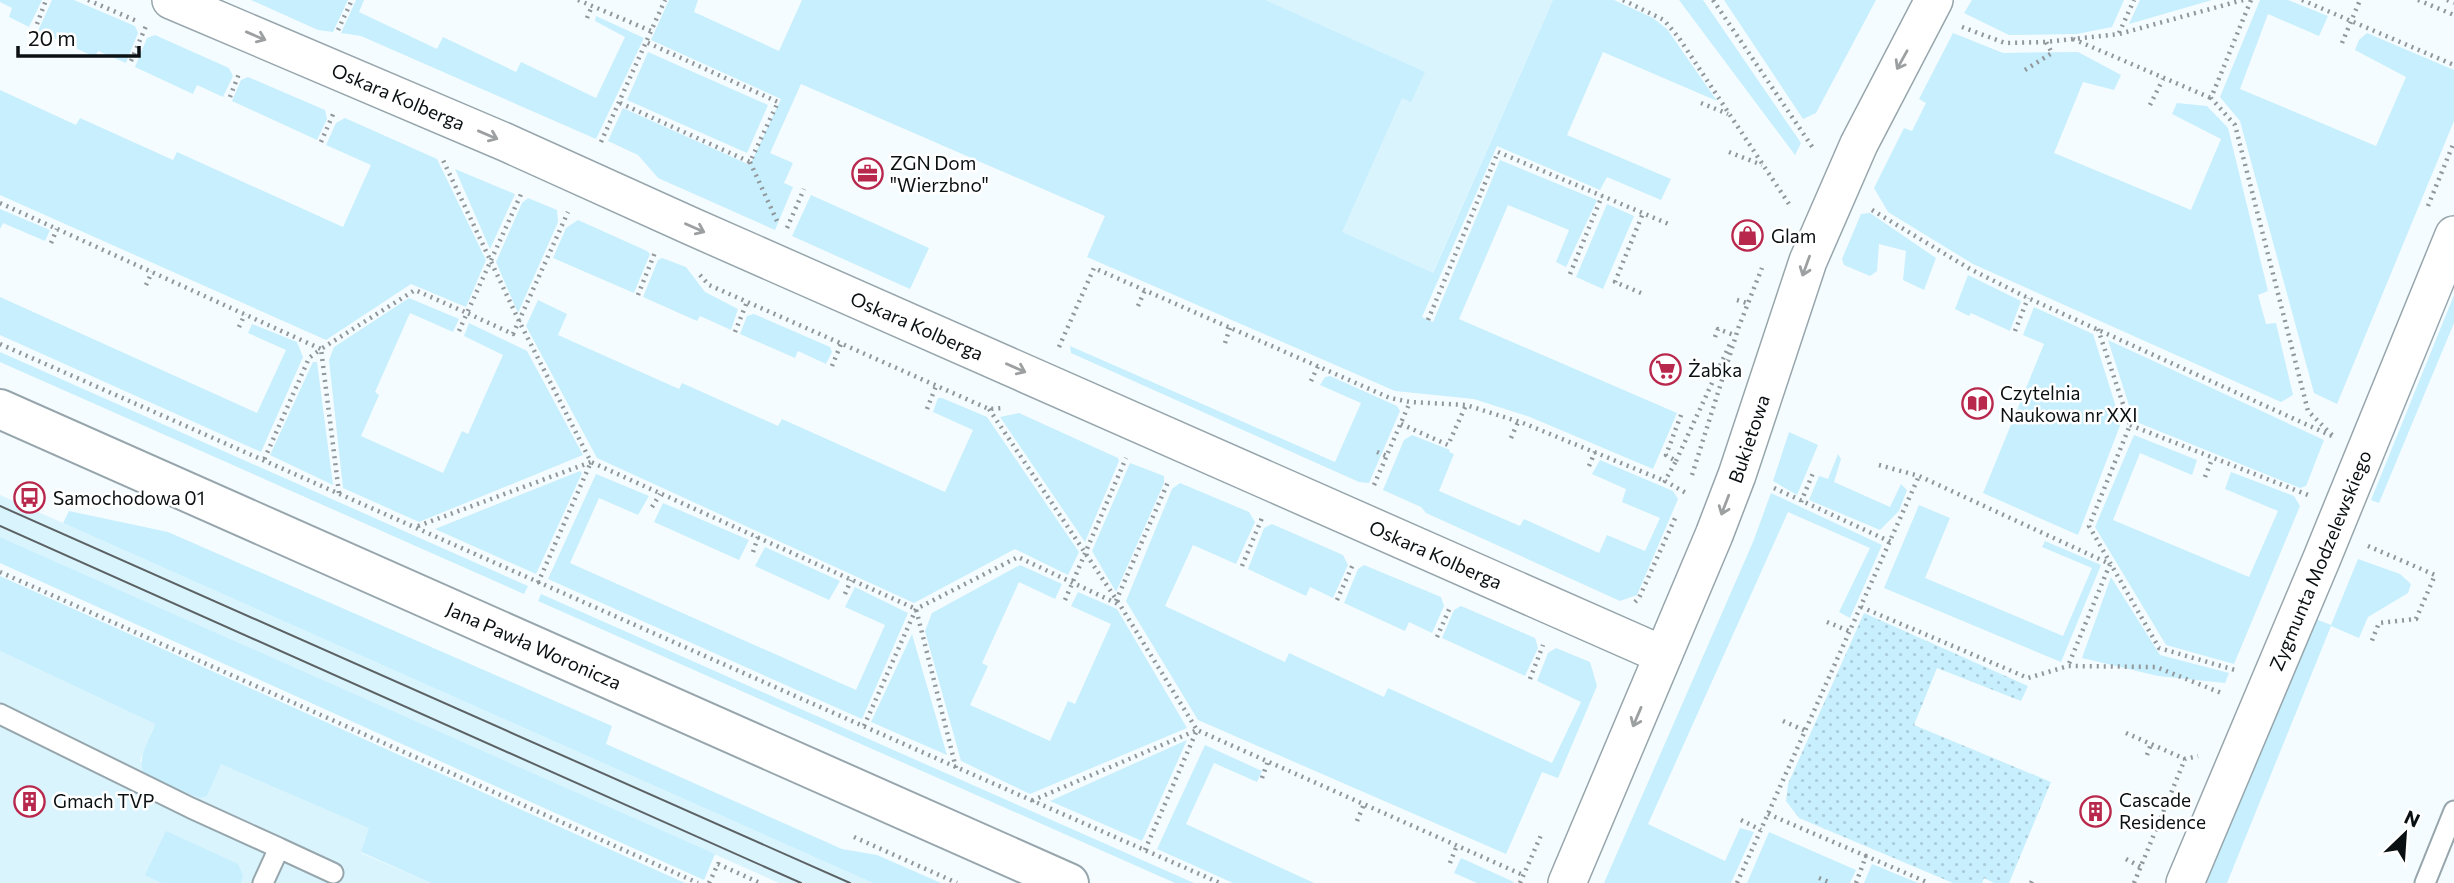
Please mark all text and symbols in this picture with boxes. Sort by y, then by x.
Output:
scale bar [18,14,138,58]
text: 20 m [28,25,76,50]
one-way arrow [245,30,266,43]
one-way arrow [1894,49,1908,70]
street label: Oskara Kolberga [328,58,469,135]
one-way arrow [477,129,498,142]
place label: ZGN Dom "Wierzbno" [890,151,989,196]
office icon: ZGN Dom "Wierzbno" [850,157,884,191]
shop icon: Glam [1731,219,1765,253]
one-way arrow [684,222,706,235]
place label: Glam [1771,224,1816,247]
one-way arrow [1799,255,1812,277]
street label: Oskara Kolberga [847,286,987,365]
supermarket icon: Żabka [1648,353,1682,387]
place label: Żabka [1688,358,1742,381]
one-way arrow [1005,362,1026,375]
place label: Czytelnia Naukowa nr XXI [2000,381,2138,426]
library icon: Czytelnia Naukowa nr XXI [1960,387,1994,421]
street label: Bukietowa [1723,392,1774,486]
street label: Zygmunta Modzelewskiego [2264,447,2376,674]
bus stop icon: Samochodowa 01 [13,481,47,515]
place label: Samochodowa 01 [53,486,205,509]
one-way arrow [1718,494,1731,515]
street label: Oskara Kolberga [1366,515,1506,594]
street label: Jana Pawła Woronicza [443,596,625,694]
one-way arrow [1629,706,1642,728]
building icon: Gmach TVP [13,784,47,818]
place label: Cascade Residence [2119,788,2206,833]
place label: Gmach TVP [53,789,155,812]
building icon: Cascade Residence [2079,794,2113,828]
north arrow [2370,799,2440,869]
text: N [2401,805,2424,832]

